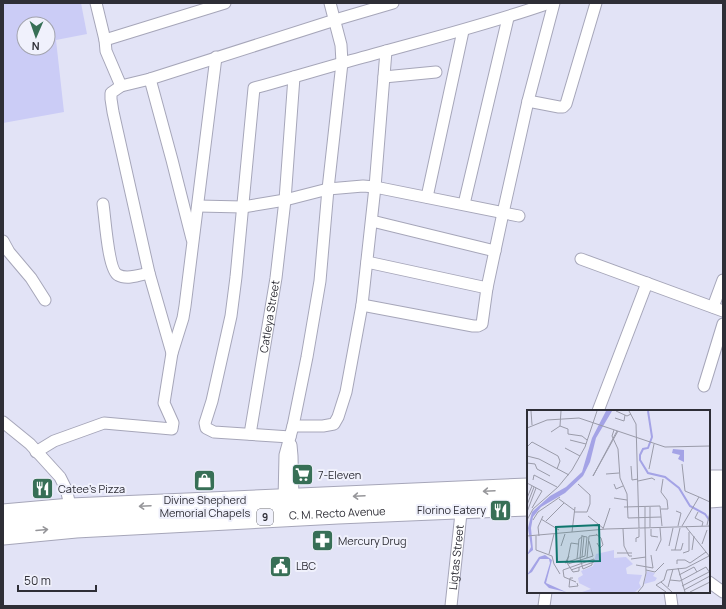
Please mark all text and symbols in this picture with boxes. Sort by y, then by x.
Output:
north arrow [16,16,56,56]
text: N [31,39,40,54]
street label: Catleya Street [256,279,283,354]
inset map [527,410,710,593]
supermarket icon: 7-Eleven [289,462,315,488]
shop icon: Divine Shepherd Memorial Chapels [192,467,218,493]
place label: 7-Eleven [318,467,361,482]
restaurant icon: Catee's Pizza [30,476,56,502]
place label: Catee's Pizza [58,481,125,496]
one-way arrow [483,487,496,494]
place label: Divine Shepherd Memorial Chapels [160,492,250,520]
one-way arrow [353,493,366,500]
restaurant icon: Florino Eatery [488,497,514,523]
one-way arrow [139,502,152,509]
place label: Florino Eatery [417,502,486,517]
street label: C. M. Recto Avenue [289,503,386,523]
road number: 9 [257,509,273,525]
street label: Ligtas Street [445,524,467,591]
one-way arrow [35,527,48,534]
pharmacy icon: Mercury Drug [309,528,335,554]
place label: Mercury Drug [338,533,406,548]
public building icon: LBC [268,553,294,579]
place label: LBC [296,558,316,573]
scale bar [18,567,96,593]
text: 50 m [24,572,51,589]

